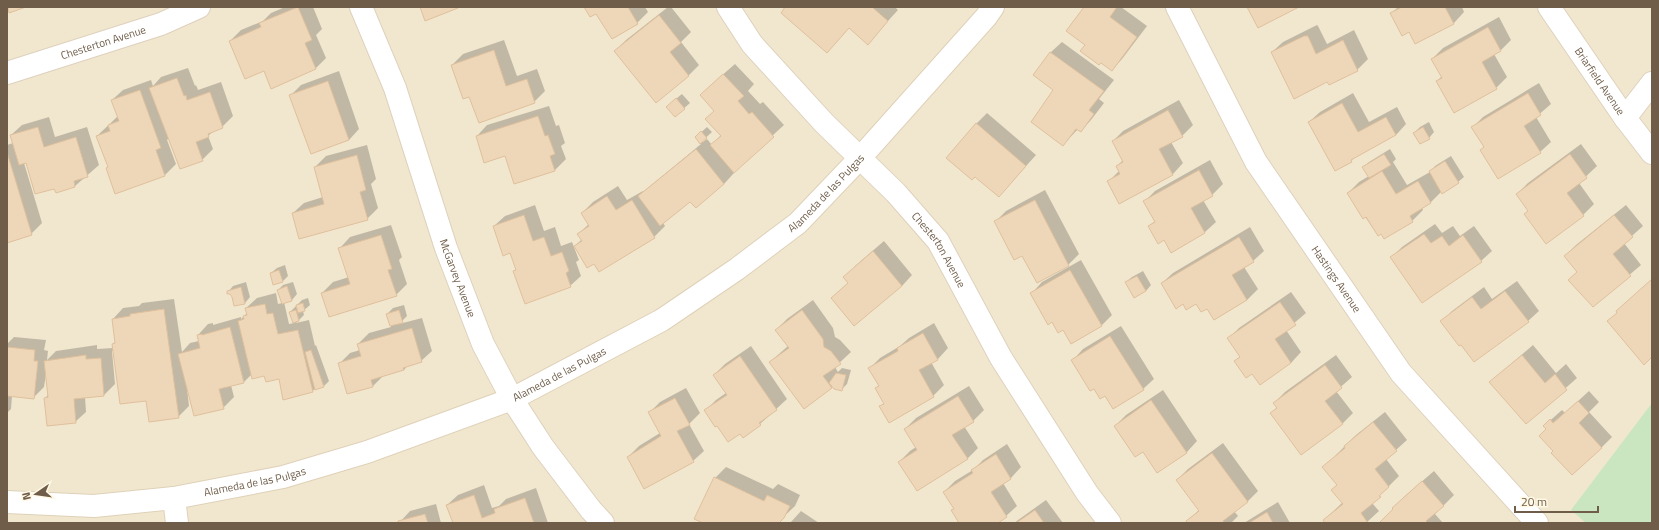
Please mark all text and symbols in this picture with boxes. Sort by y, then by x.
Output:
street label: Chesterton Avenue [59,21,148,63]
street label: Briarfield Avenue [1571,44,1629,119]
street label: Alameda de las Pulgas [784,150,868,236]
street label: Chesterton Avenue [908,208,970,291]
street label: McGarvey Avenue [436,237,480,320]
street label: Hastings Avenue [1308,242,1365,316]
street label: Alameda de las Pulgas [510,343,609,405]
street label: Alameda de las Pulgas [203,463,308,500]
north arrow [16,474,56,514]
scale bar [1515,488,1598,514]
text: N [18,491,35,502]
text: 20 m [1521,492,1547,511]

